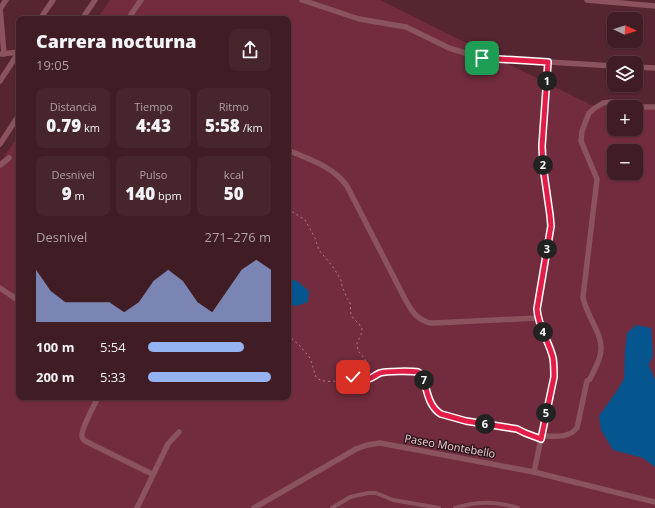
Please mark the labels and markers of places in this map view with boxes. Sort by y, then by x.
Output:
pin [465,41,499,75]
pin: 1 [537,71,557,91]
pin: 2 [533,155,553,175]
pin: 3 [537,239,557,259]
pin: 4 [533,322,553,342]
pin [336,360,370,394]
pin: 7 [414,370,434,390]
pin: 5 [536,403,556,423]
pin: 6 [475,414,495,434]

